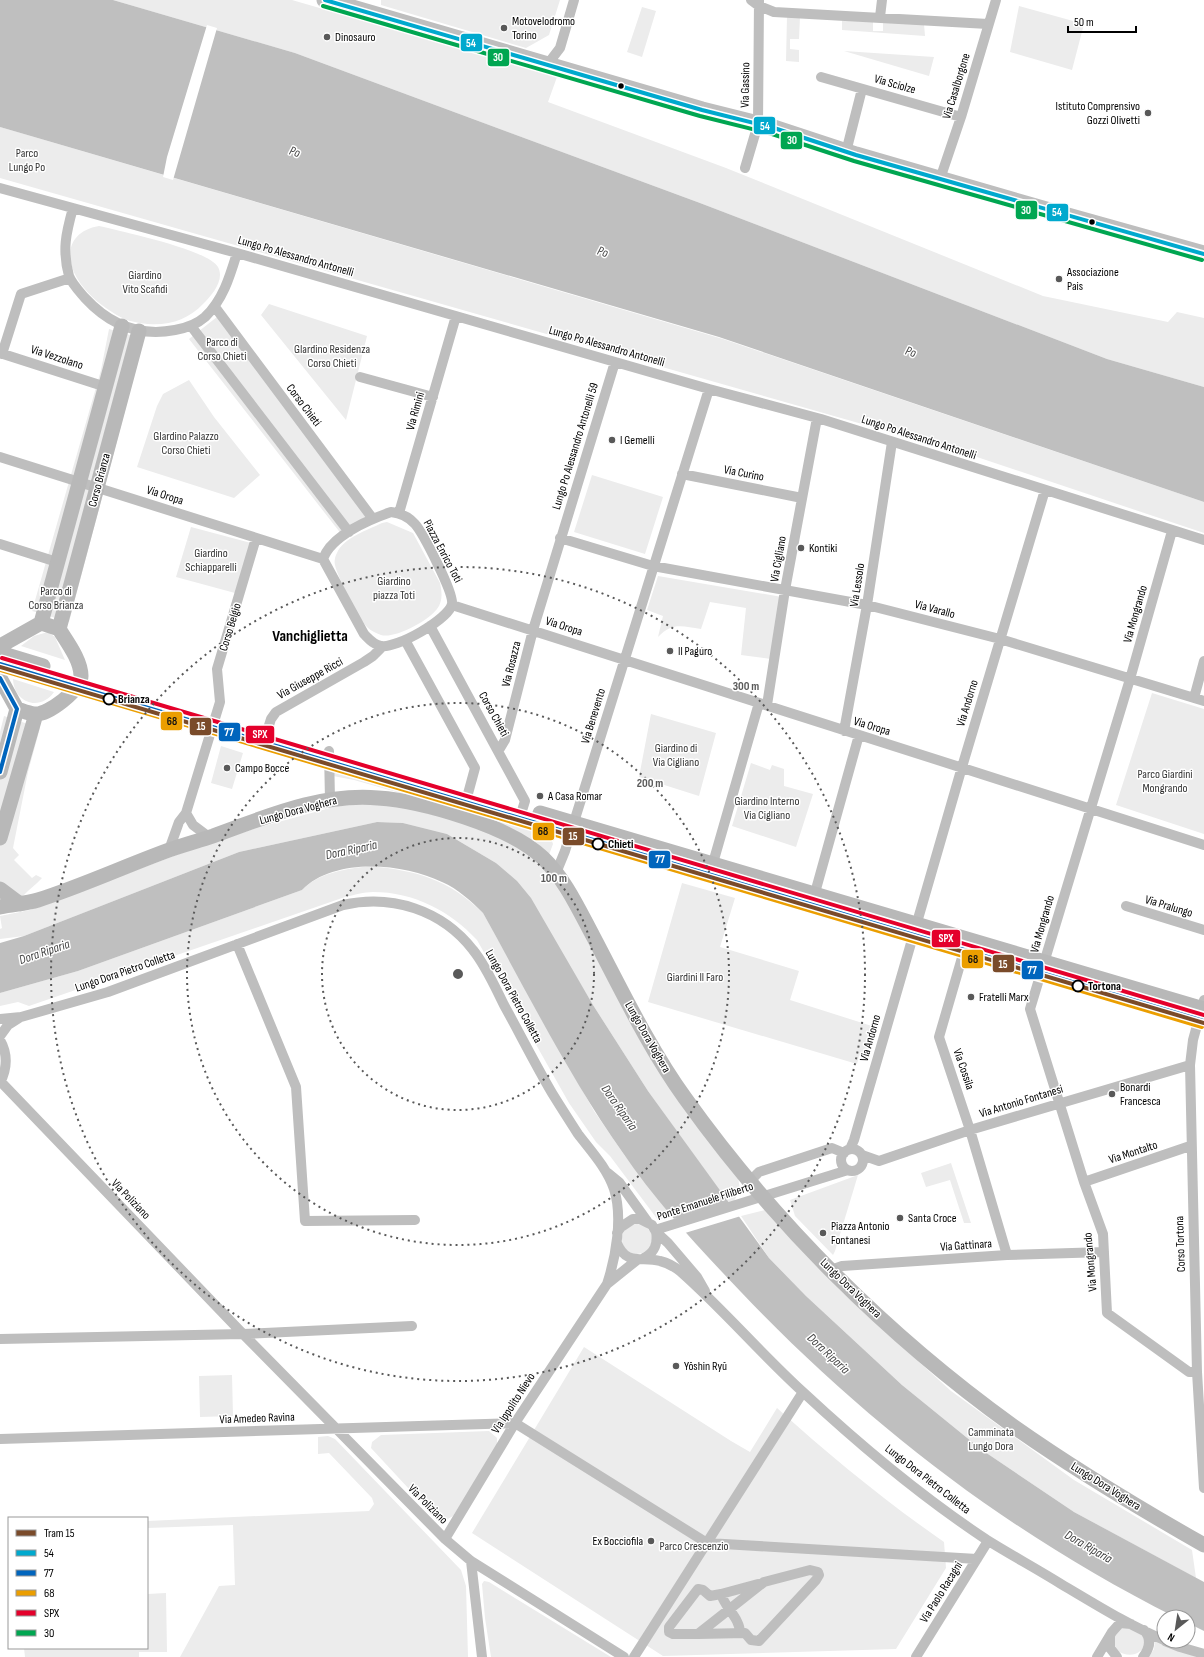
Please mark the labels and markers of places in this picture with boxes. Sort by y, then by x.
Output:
place label: Motovelodromo Torino [512,14,575,43]
marker: Motovelodromo Torino [499,23,509,33]
place label: Dinosauro [335,30,375,45]
marker: Dinosauro [322,32,332,42]
unlabelled marker [616,81,626,91]
place label: Istituto Comprensivo Gozzi Olivetti [1056,99,1140,128]
marker: Istituto Comprensivo Gozzi Olivetti [1143,108,1153,118]
unlabelled marker [1087,217,1097,227]
place label: Associazione Pais [1066,265,1119,294]
marker: Associazione Pais [1054,274,1064,284]
place label: I Gemelli [620,433,655,448]
marker: I Gemelli [607,435,617,445]
place label: Kontiki [809,541,837,556]
marker: Kontiki [796,543,806,553]
place label: Il Paguro [678,644,712,659]
marker: Il Paguro [665,646,675,656]
marker: Brianza [102,692,116,706]
place label: Brianza [118,692,150,707]
place label: Campo Bocce [235,761,290,776]
marker: Campo Bocce [222,763,232,773]
place label: A Casa Romar [547,789,603,804]
marker: A Casa Romar [535,791,545,801]
marker: Chieti [591,837,605,851]
place label: Chieti [608,837,633,852]
centre of rings [451,967,465,981]
marker: Tortona [1071,979,1085,993]
place label: Tortona [1088,979,1121,994]
place label: Fratelli Marx [979,990,1029,1005]
marker: Fratelli Marx [966,992,976,1002]
place label: Bonardi Francesca [1120,1080,1161,1109]
marker: Bonardi Francesca [1107,1089,1117,1099]
place label: Santa Croce [908,1211,957,1226]
marker: Santa Croce [895,1213,905,1223]
place label: Piazza Antonio Fontanesi [831,1219,890,1248]
marker: Piazza Antonio Fontanesi [818,1228,828,1238]
place label: Yōshin Ryū [684,1359,727,1374]
marker: Yōshin Ryū [671,1361,681,1371]
place label: Ex Bocciofila [593,1534,643,1549]
marker: Ex Bocciofila [646,1536,656,1546]

